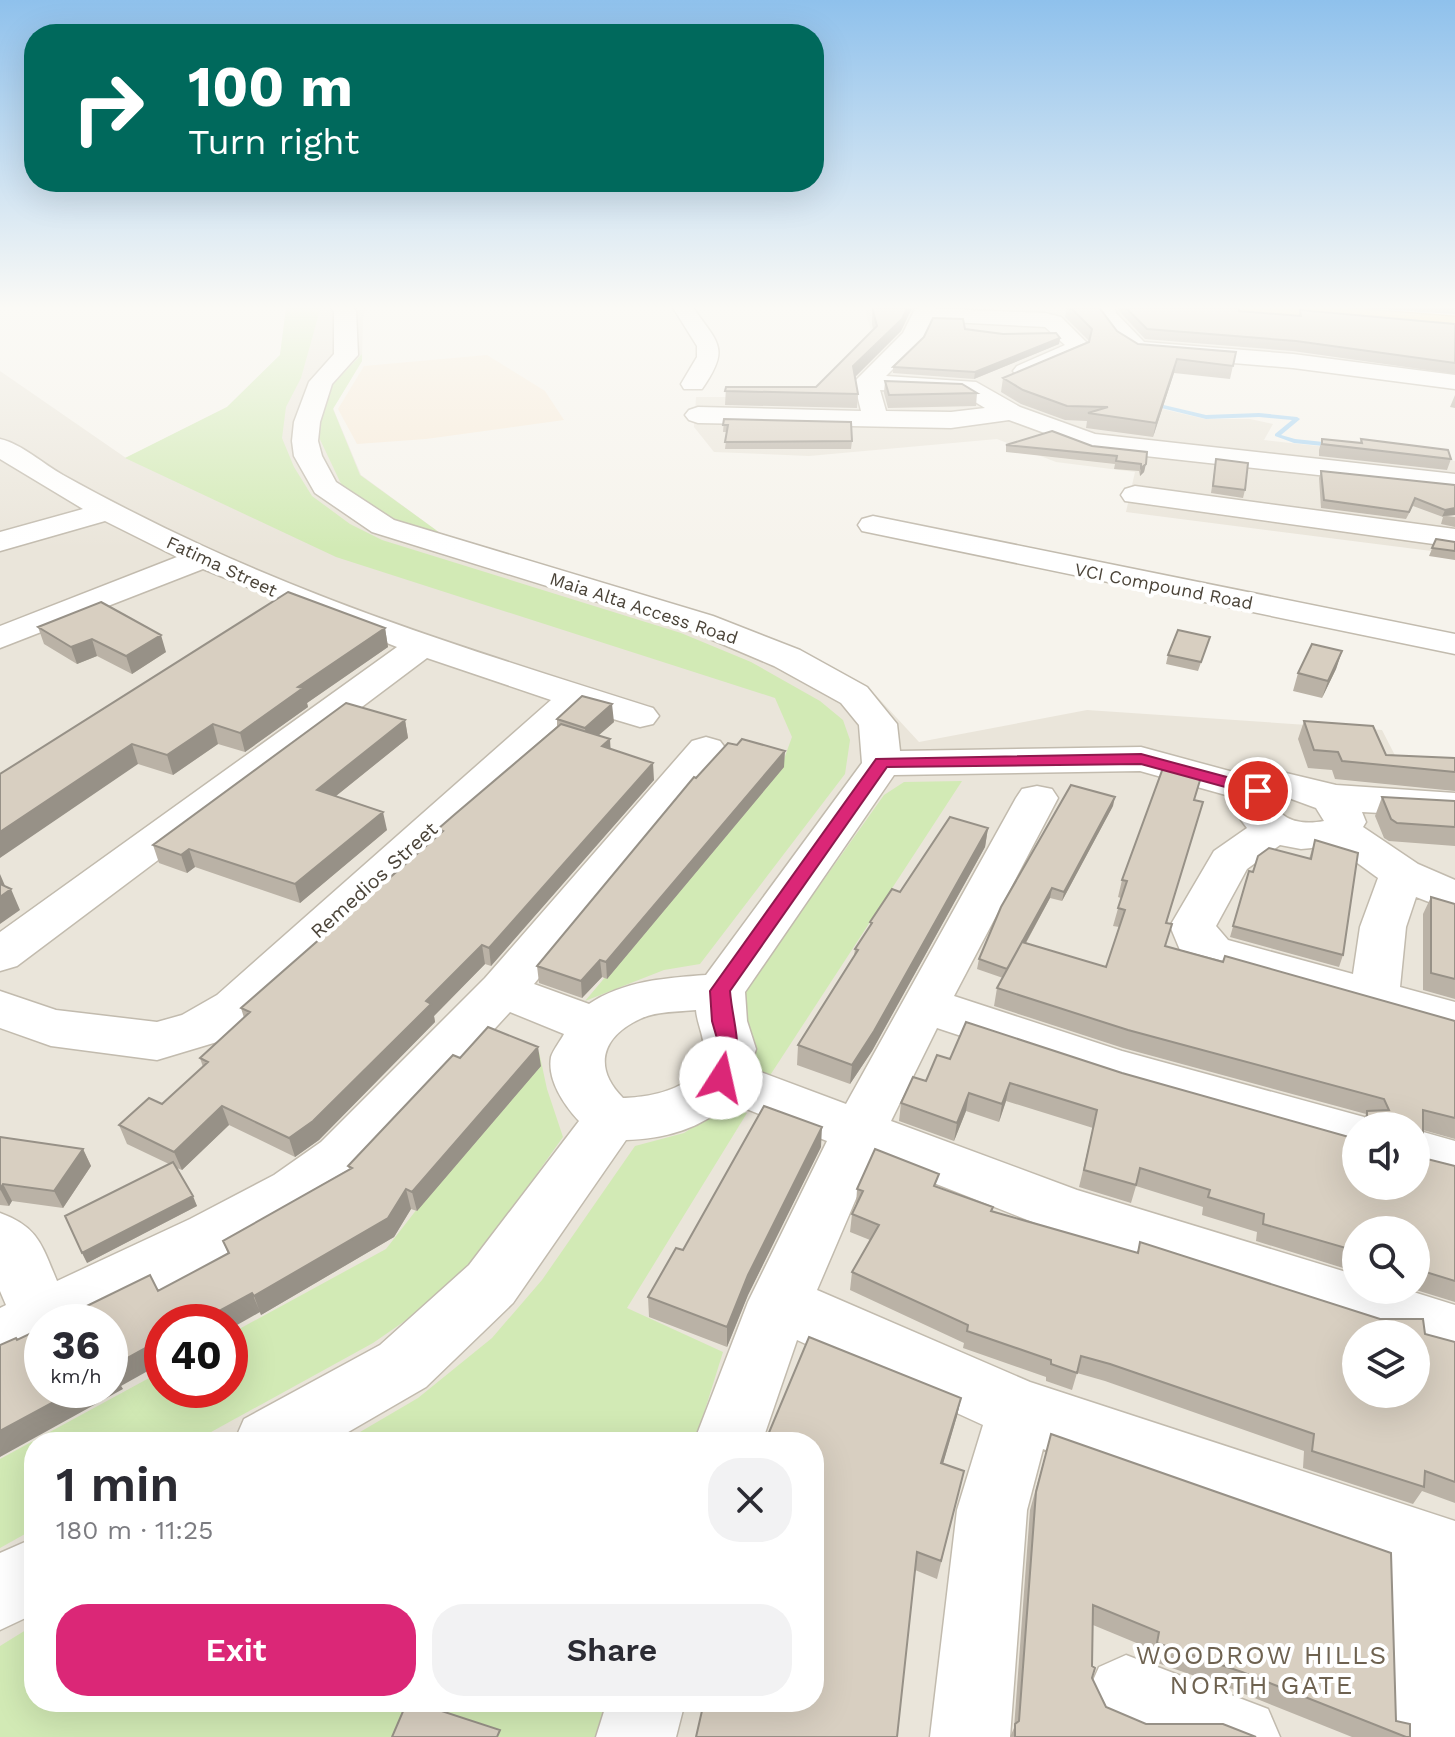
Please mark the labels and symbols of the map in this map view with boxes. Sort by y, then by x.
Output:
street label: Fatima Street [163,531,281,601]
street label: VCI Compound Road [1073,558,1255,614]
street label: Maia Alta Access Road [547,568,741,648]
pin [1224,757,1292,825]
street label: Remedios Street [306,816,443,943]
position arrow [679,1036,763,1120]
speed limit sign: 40 [144,1304,248,1408]
district label: WOODROW HILLS NORTH GATE [1136,1640,1388,1700]

